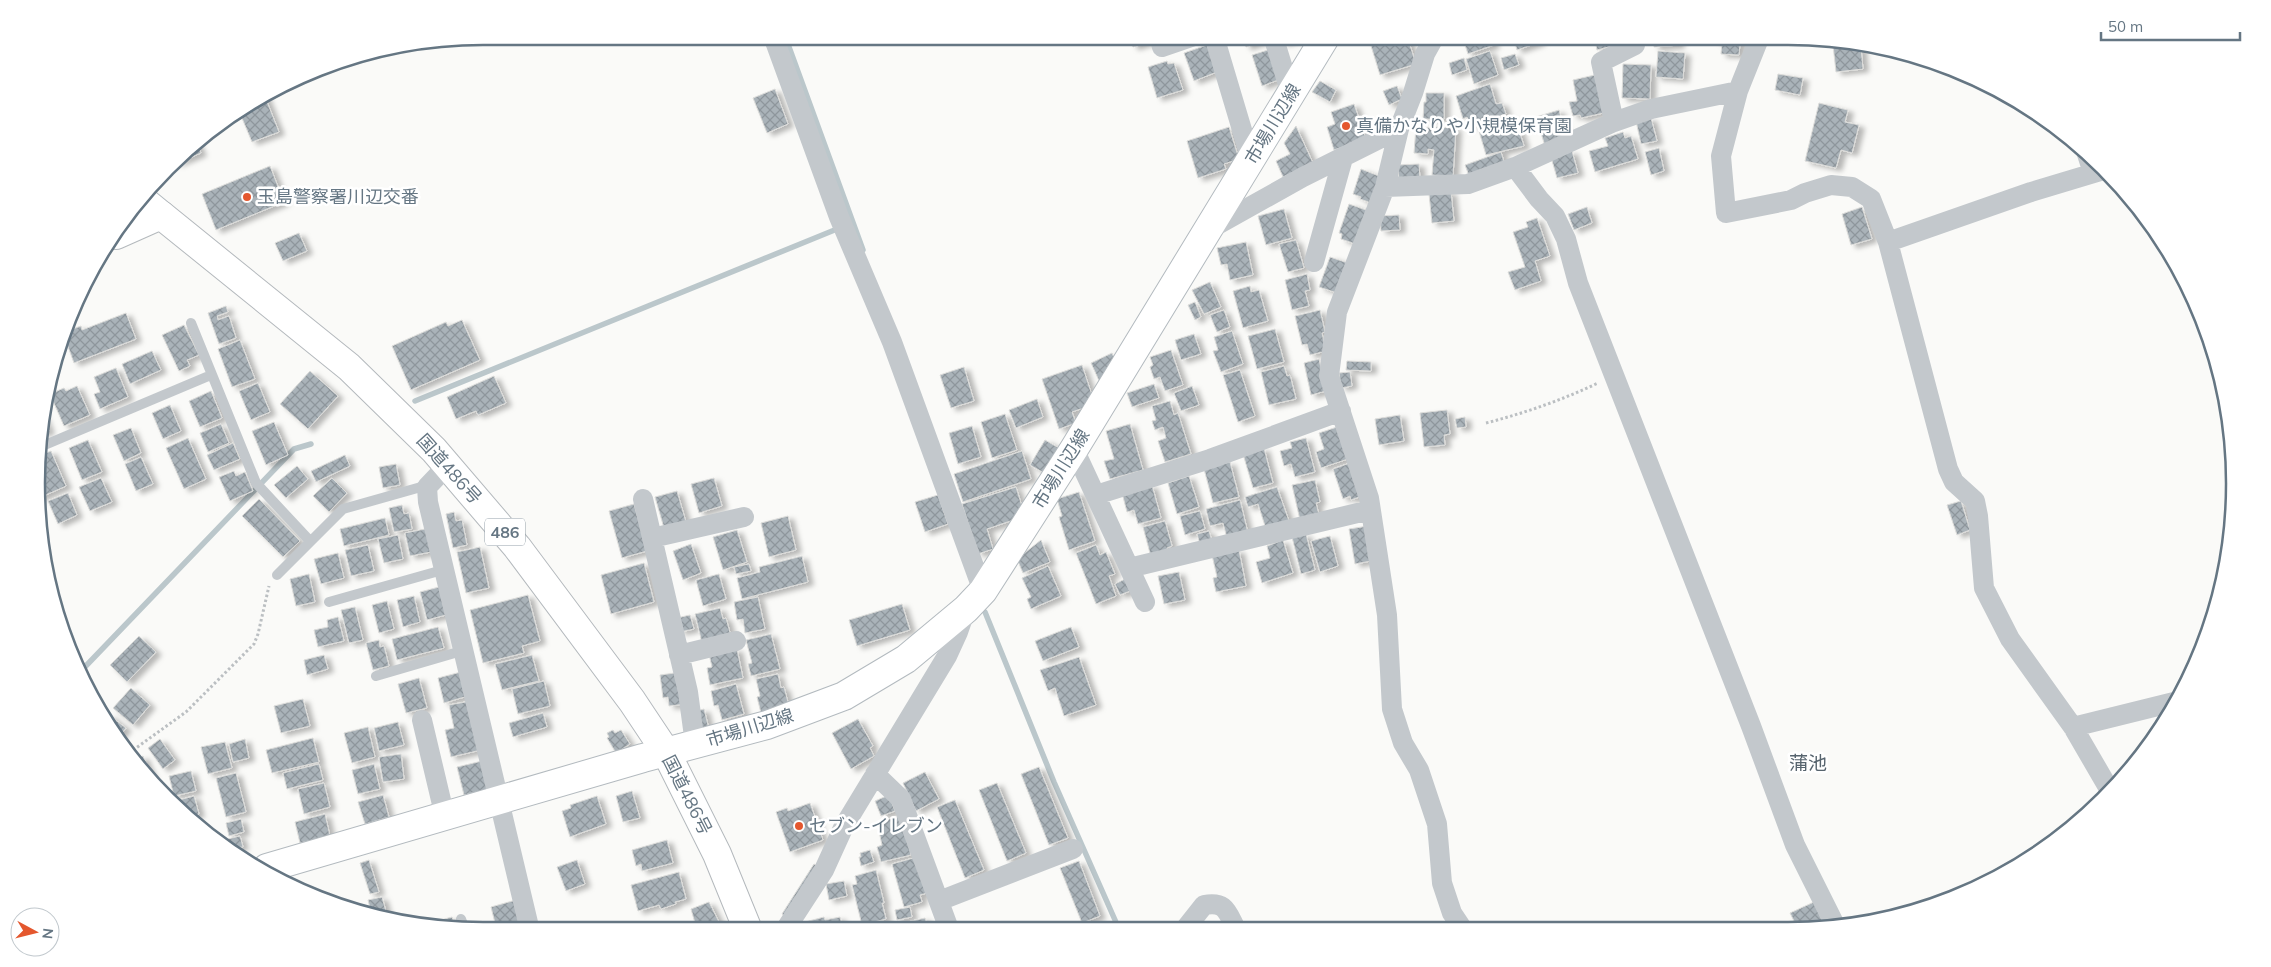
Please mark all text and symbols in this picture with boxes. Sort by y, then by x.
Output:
scale bar [2101,10,2240,42]
text: 50 m [2108,17,2143,36]
street label: 市場川辺線 [1240,79,1306,168]
place label: 真備かなりや小規模保育園 [1356,114,1572,137]
marker: 真備かなりや小規模保育園 [1340,120,1352,132]
place label: 玉島警察署川辺交番 [257,185,419,208]
marker: 玉島警察署川辺交番 [241,191,253,203]
street label: 市場川辺線 [1027,424,1094,513]
street label: 国道486号 [412,429,487,508]
road number: 486 [485,518,525,546]
street label: 市場川辺線 [703,703,796,752]
street label: 国道486号 [658,751,717,838]
district label: 蒲池 [1789,751,1827,775]
place label: セブン-イレブン [809,814,943,837]
marker: セブン-イレブン [793,820,805,832]
north arrow [10,907,60,957]
text: N [38,927,57,940]

